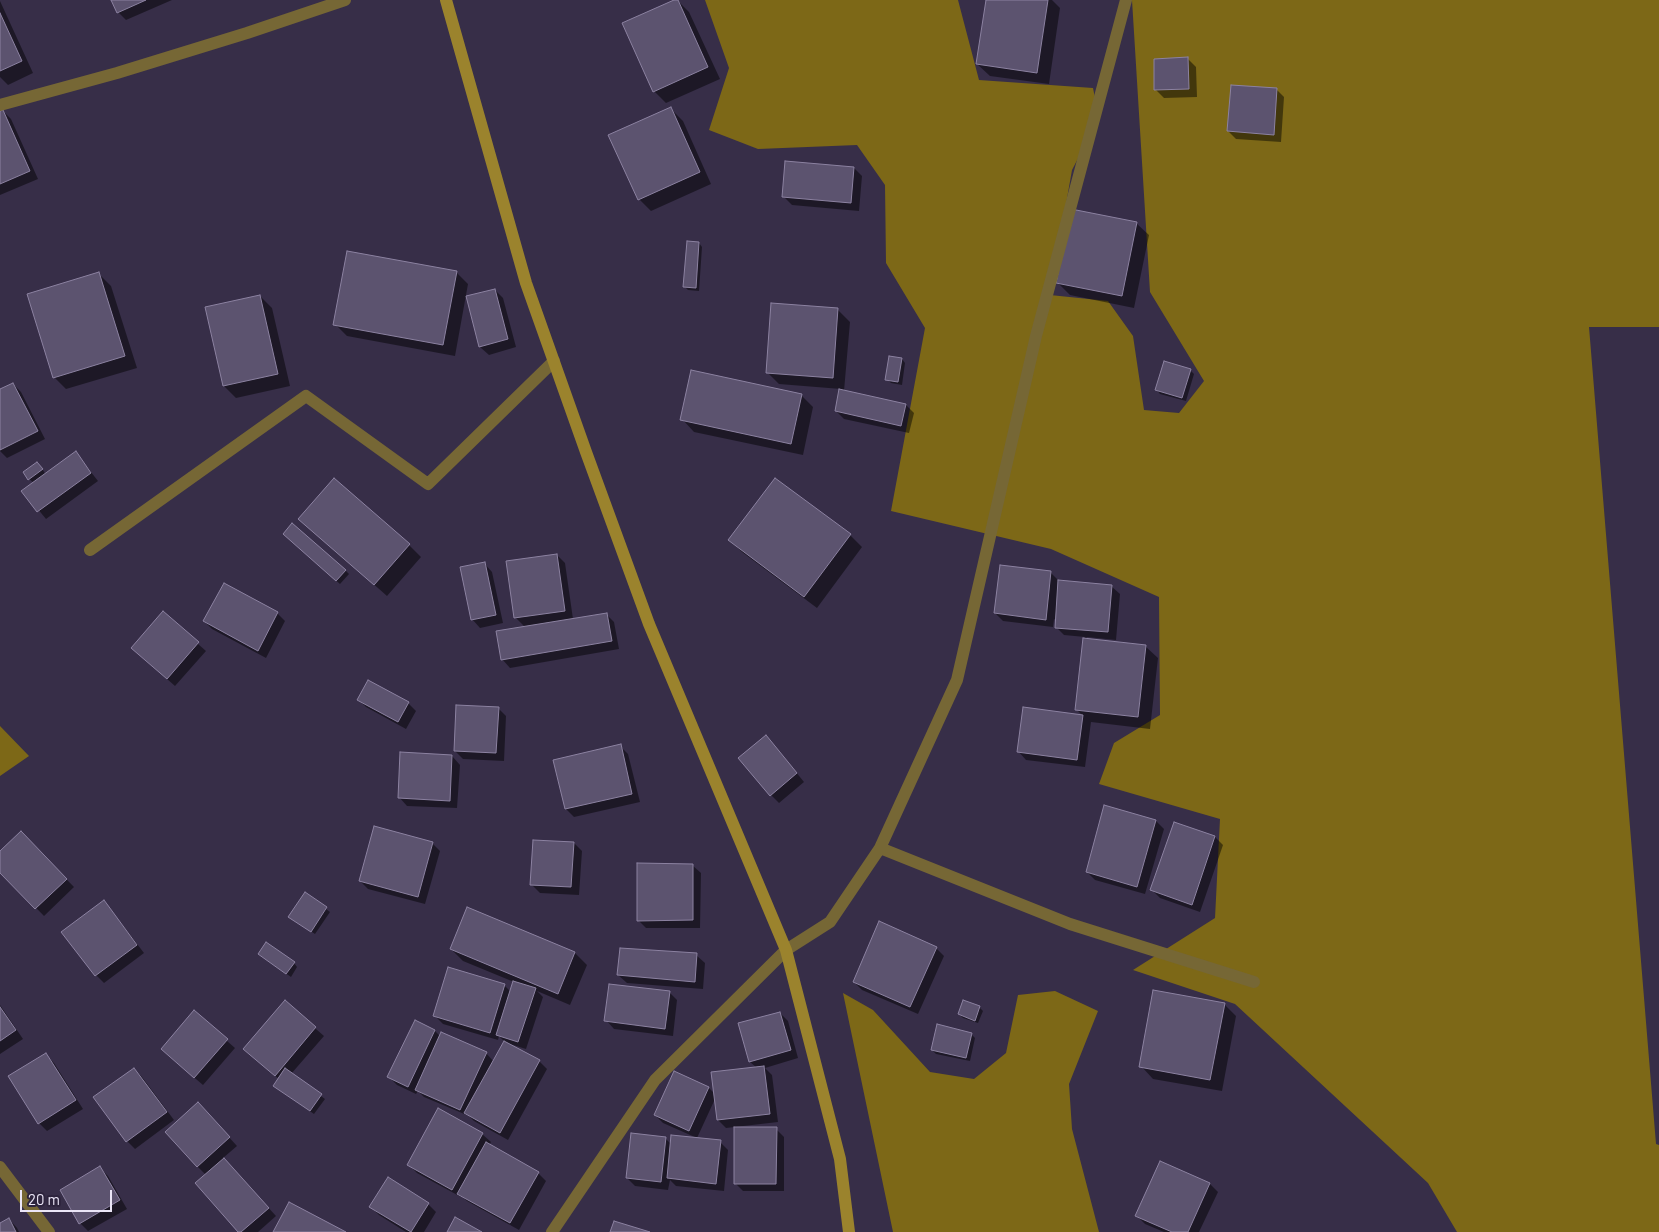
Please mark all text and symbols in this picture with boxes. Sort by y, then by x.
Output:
scale bar [22,1180,115,1212]
text: 20 m [28,1190,60,1208]

